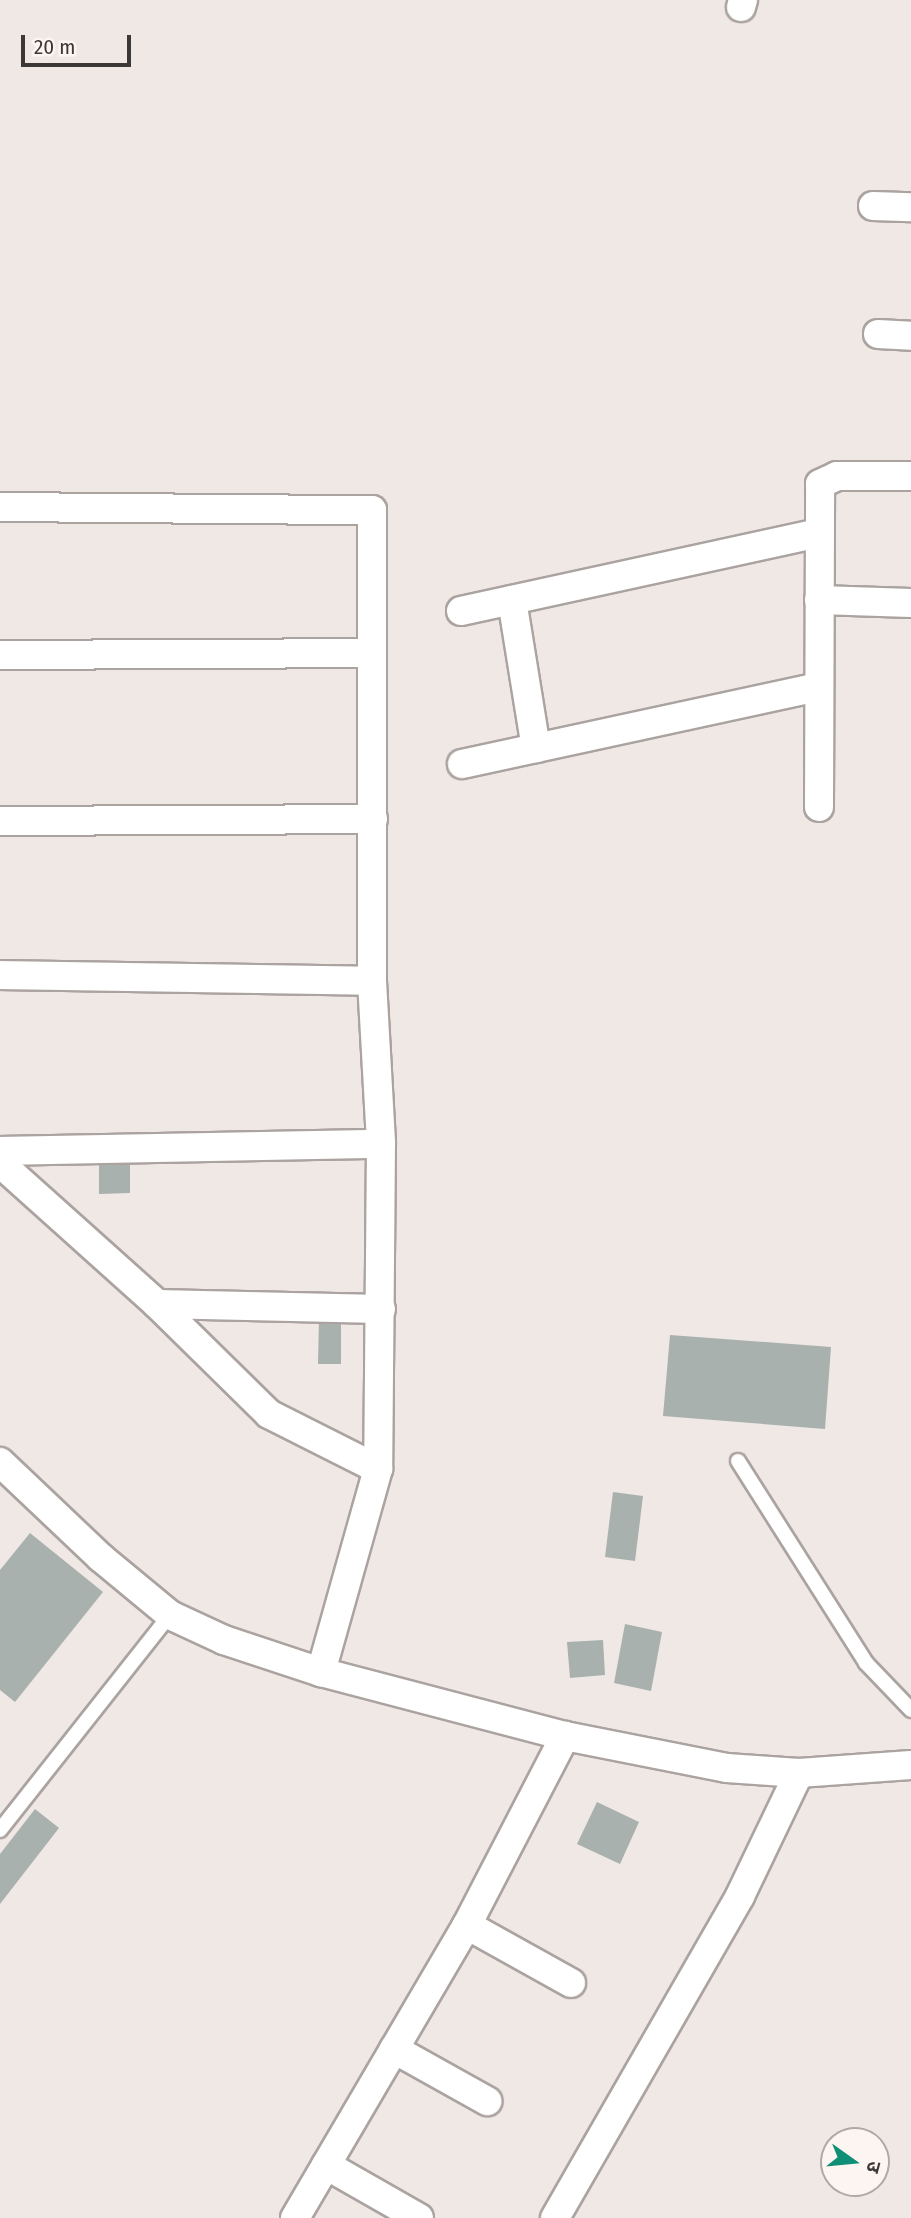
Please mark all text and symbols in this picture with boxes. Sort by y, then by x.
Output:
scale bar [24,21,135,65]
text: 20 m [34,34,75,60]
north arrow [820,2127,890,2197]
text: उ [861,2159,886,2175]

